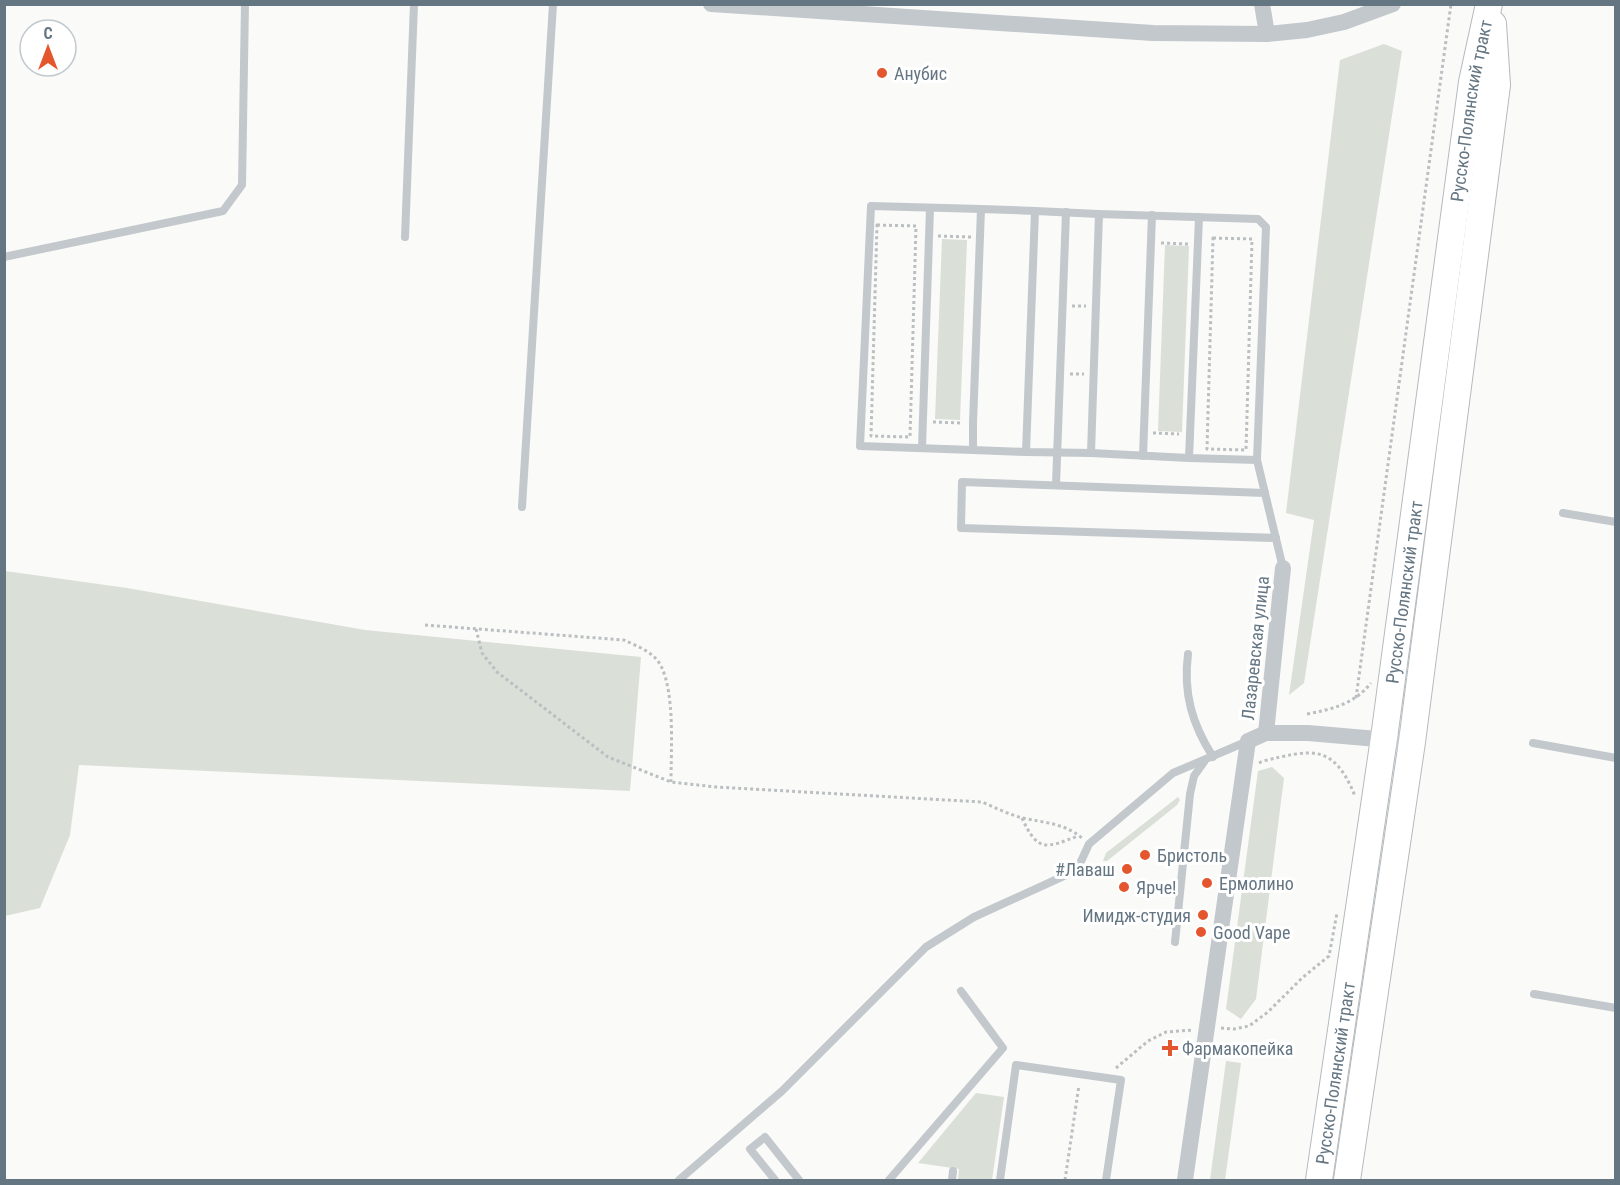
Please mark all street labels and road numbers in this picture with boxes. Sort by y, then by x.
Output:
street label: Русско-Полянский тракт [1446,17,1496,203]
street label: Русско-Полянский тракт [1381,499,1426,685]
street label: Лазаревская улица [1237,575,1273,721]
street label: Русско-Полянский тракт [1311,980,1359,1166]

